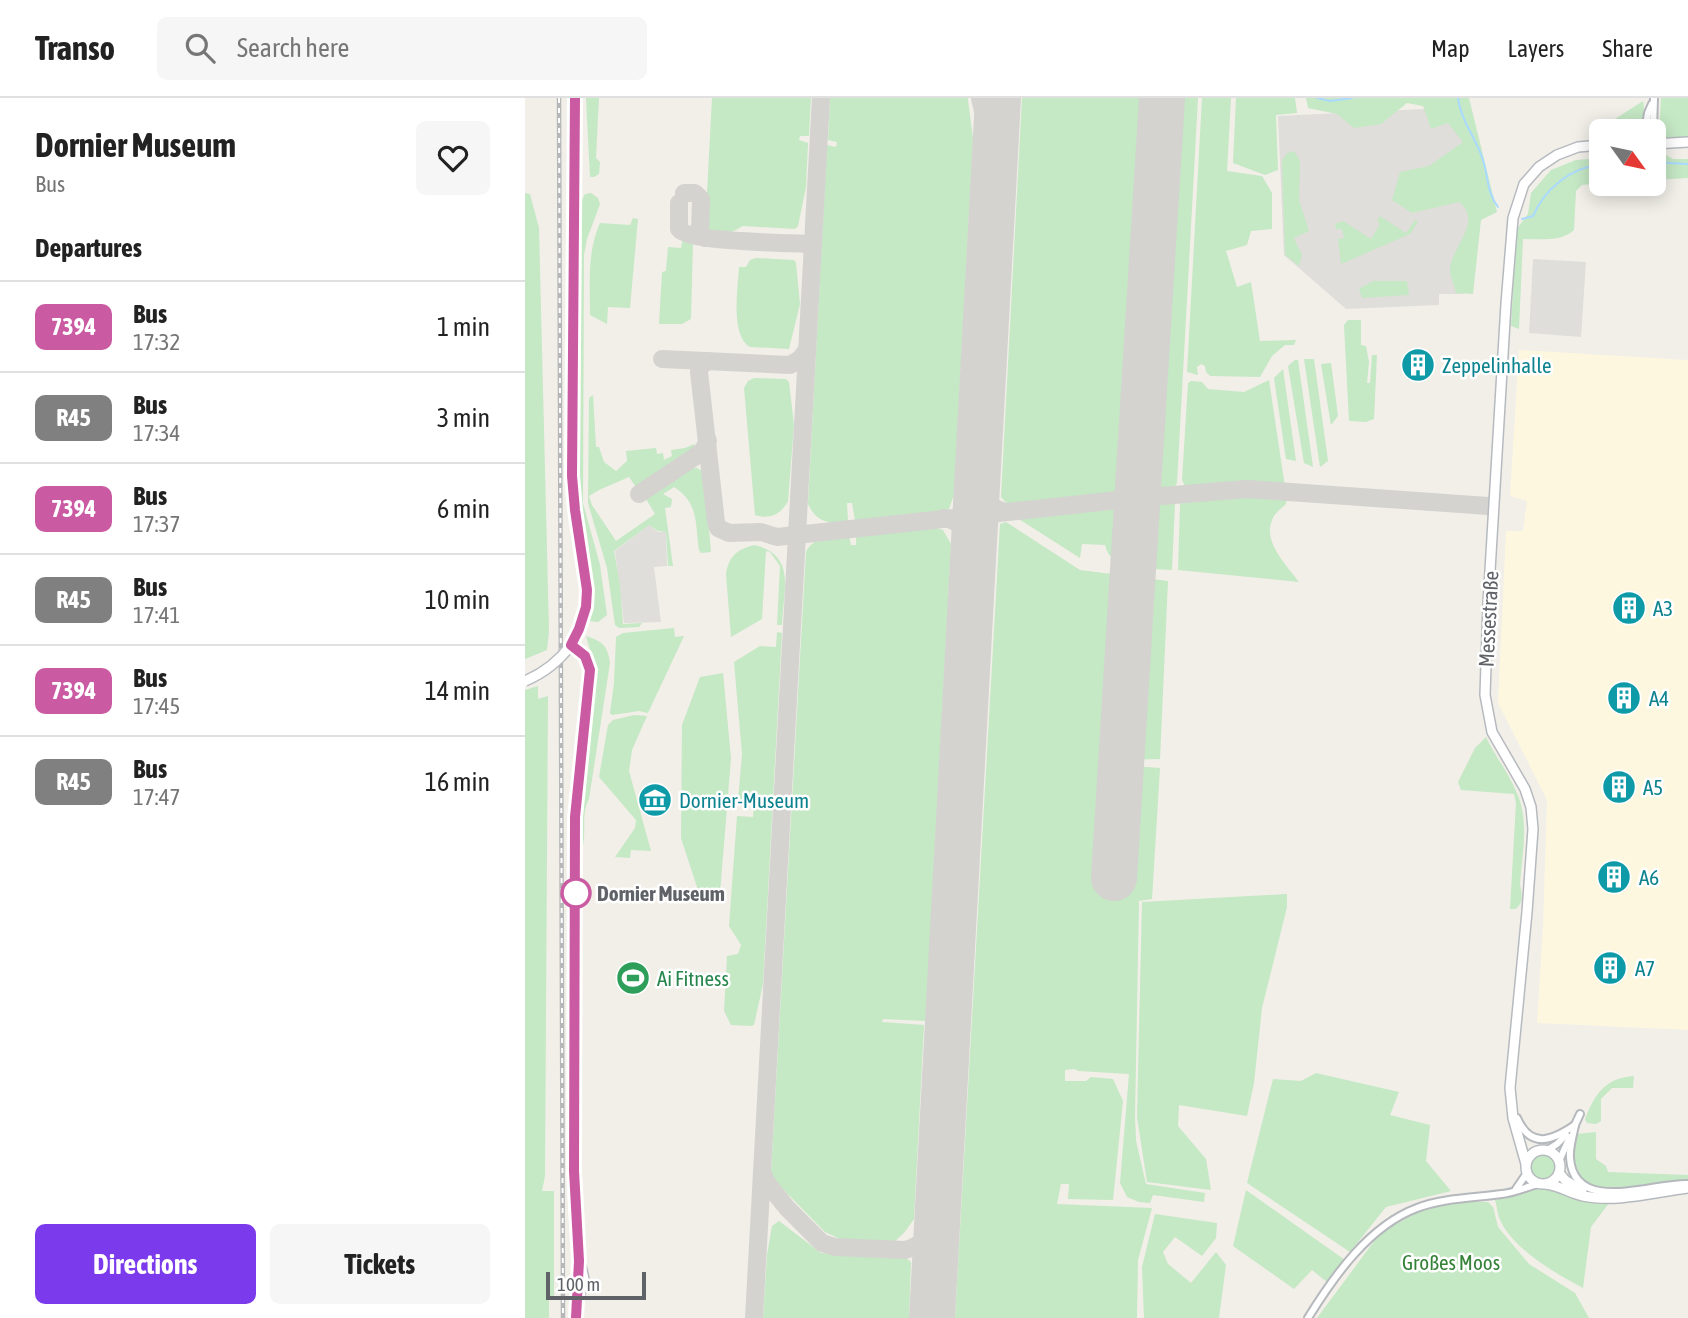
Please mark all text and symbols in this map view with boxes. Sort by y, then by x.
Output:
search box [157,17,647,80]
text: Transo [35,29,115,67]
icon: search [181,29,219,67]
text: Search here [237,33,349,63]
text: Map [1431,35,1470,62]
text: Layers [1508,35,1564,62]
text: Share [1602,35,1653,62]
north arrow [1589,119,1666,196]
map controls [1589,119,1666,196]
button: heart [416,121,490,195]
text: Dornier Museum [35,126,236,164]
text: Bus [35,171,65,197]
text: Departures [35,233,142,263]
text: Bus [133,299,167,329]
text: 1 min [437,312,490,342]
text: 7394 [51,313,96,340]
text: 17:32 [133,329,180,355]
building icon: Zeppelinhalle [1399,346,1437,384]
place label: Zeppelinhalle [1442,353,1551,377]
text: Bus [133,390,167,420]
text: 3 min [437,403,490,433]
text: R45 [56,404,91,431]
text: 17:34 [133,420,180,446]
text: Bus [133,481,167,511]
text: 6 min [437,494,490,524]
text: 7394 [51,495,96,522]
text: 17:37 [133,511,180,537]
street label: Messestraße [1473,570,1503,668]
text: Bus [133,572,167,602]
text: 10 min [425,585,490,615]
text: R45 [56,586,91,613]
building icon: A3 [1610,589,1648,627]
place label: A3 [1653,596,1673,620]
text: 17:41 [133,602,180,628]
text: Bus [133,663,167,693]
text: 14 min [425,676,490,706]
text: 7394 [51,677,96,704]
building icon: A4 [1605,679,1643,717]
place label: A4 [1649,686,1669,710]
text: 17:45 [133,693,180,719]
text: Bus [133,754,167,784]
text: 16 min [425,767,490,797]
text: R45 [56,768,91,795]
building icon: A5 [1600,768,1638,806]
place label: A5 [1643,775,1663,799]
museum icon: Dornier-Museum [636,781,674,819]
text: 17:47 [133,784,180,810]
place label: Dornier-Museum [679,788,809,812]
building icon: A6 [1595,858,1633,896]
place label: A6 [1639,865,1659,889]
marker: Dornier Museum [561,878,591,908]
place label: Dornier Museum [597,881,725,905]
building icon: A7 [1591,949,1629,987]
place label: A7 [1635,956,1655,980]
sports icon: Ai Fitness [614,959,652,997]
place label: Ai Fitness [657,966,729,990]
button: Directions [35,1224,256,1304]
button: Tickets [270,1224,490,1304]
park label: Großes Moos [1402,1250,1500,1274]
scale bar [546,1269,646,1301]
text: 100 m [557,1273,600,1295]

